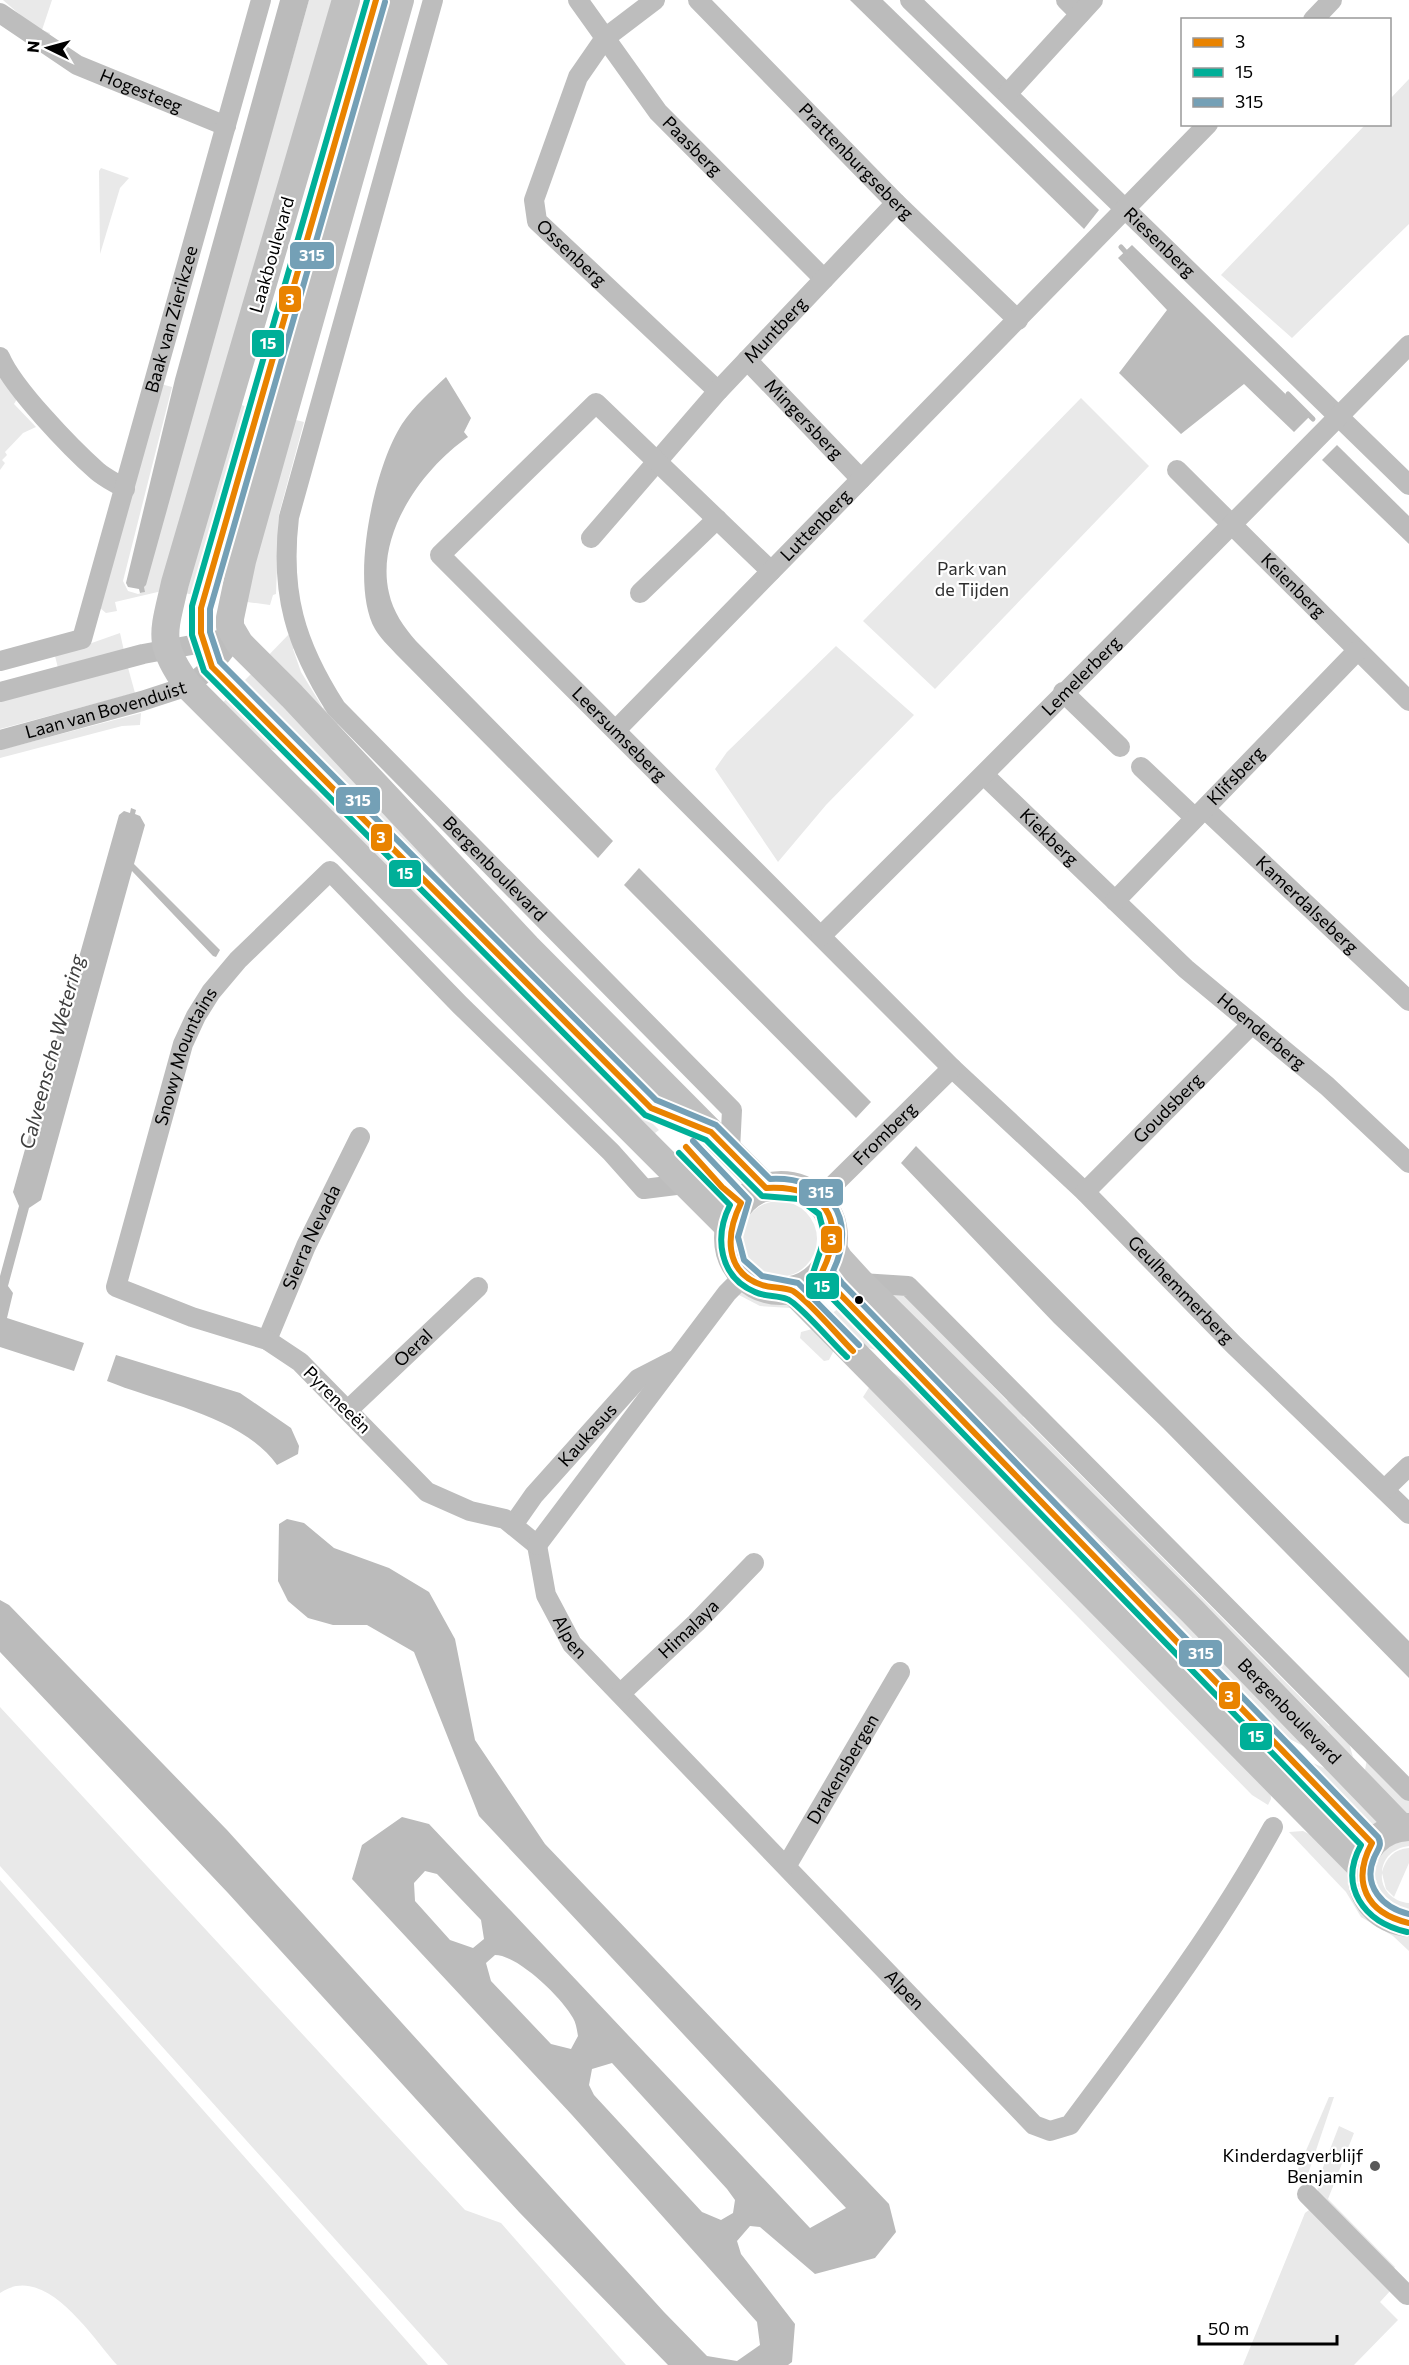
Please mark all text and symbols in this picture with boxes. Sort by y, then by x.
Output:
north arrow [18,18,78,78]
legend [1181,18,1391,126]
text: 3 [1235,30,1245,52]
text: N [23,40,43,53]
text: 15 [1235,60,1253,82]
street label: Hogesteeg [97,63,186,117]
text: 315 [1235,90,1263,112]
street label: Prattenburgseberg [795,98,919,224]
street label: Paasberg [658,111,727,180]
street label: Laakboulevard [244,194,298,315]
street label: Riesenberg [1120,202,1201,282]
street label: Ossenberg [532,214,612,291]
line badge: 315 [289,241,335,270]
street label: Baak van Zierikzee [140,243,202,395]
text: 315 [299,245,325,264]
line badge: 3 [278,285,302,313]
text: 3 [285,289,295,308]
street label: Muntberg [739,292,811,367]
line badge: 15 [251,329,285,358]
text: 15 [260,333,276,352]
street label: Mingersberg [761,374,848,464]
street label: Luttenberg [775,484,855,565]
street label: Keienberg [1257,548,1331,622]
park label: Park van de Tijden [935,557,1009,600]
street label: Lemelerberg [1037,631,1125,720]
street label: Laan van Bovenduist [23,675,189,743]
street label: Leersumseberg [568,682,672,786]
street label: Klifsberg [1202,741,1269,809]
line badge: 315 [335,786,381,815]
text: 315 [345,790,371,809]
street label: Kiekberg [1016,803,1084,870]
street label: Bergenboulevard [439,811,552,925]
line badge: 3 [370,823,393,852]
text: 3 [376,827,386,846]
street label: Kamerdalseberg [1252,851,1364,958]
line badge: 15 [388,859,422,888]
text: 15 [397,863,413,882]
water label: Calveensche Wetering [14,951,89,1152]
street label: Snowy Mountains [149,983,221,1128]
street label: Hoenderberg [1213,988,1311,1074]
street label: Goudsberg [1128,1068,1207,1147]
street label: Fromberg [848,1097,921,1169]
line badge: 315 [798,1178,844,1207]
street label: Sierra Nevada [277,1181,345,1293]
text: 315 [808,1182,834,1201]
line badge: 3 [820,1225,843,1254]
text: 3 [827,1229,837,1248]
street label: Geulhemmerberg [1124,1231,1239,1348]
line badge: 15 [805,1272,840,1300]
text: 15 [814,1276,830,1295]
unlabelled marker [853,1294,865,1306]
street label: Oeral [389,1324,437,1371]
street label: Pyreneeën [299,1361,376,1438]
street label: Kaukasus [553,1398,621,1471]
street label: Himalaya [653,1594,723,1663]
street label: Alpen [549,1611,592,1663]
line badge: 315 [1178,1639,1223,1668]
text: 315 [1188,1643,1214,1662]
street label: Bergenboulevard [1234,1653,1346,1768]
line badge: 3 [1218,1681,1241,1710]
text: 3 [1224,1686,1234,1705]
street label: Drakensbergen [801,1710,883,1828]
line badge: 15 [1239,1722,1273,1751]
text: 15 [1248,1726,1264,1745]
street label: Alpen [881,1965,929,2014]
place label: Kinderdagverblijf Benjamin [1223,2144,1364,2187]
marker: Kinderdagverblijf Benjamin [1368,2159,1382,2173]
scale bar [1199,2308,1337,2346]
text: 50 m [1208,2317,1249,2339]

